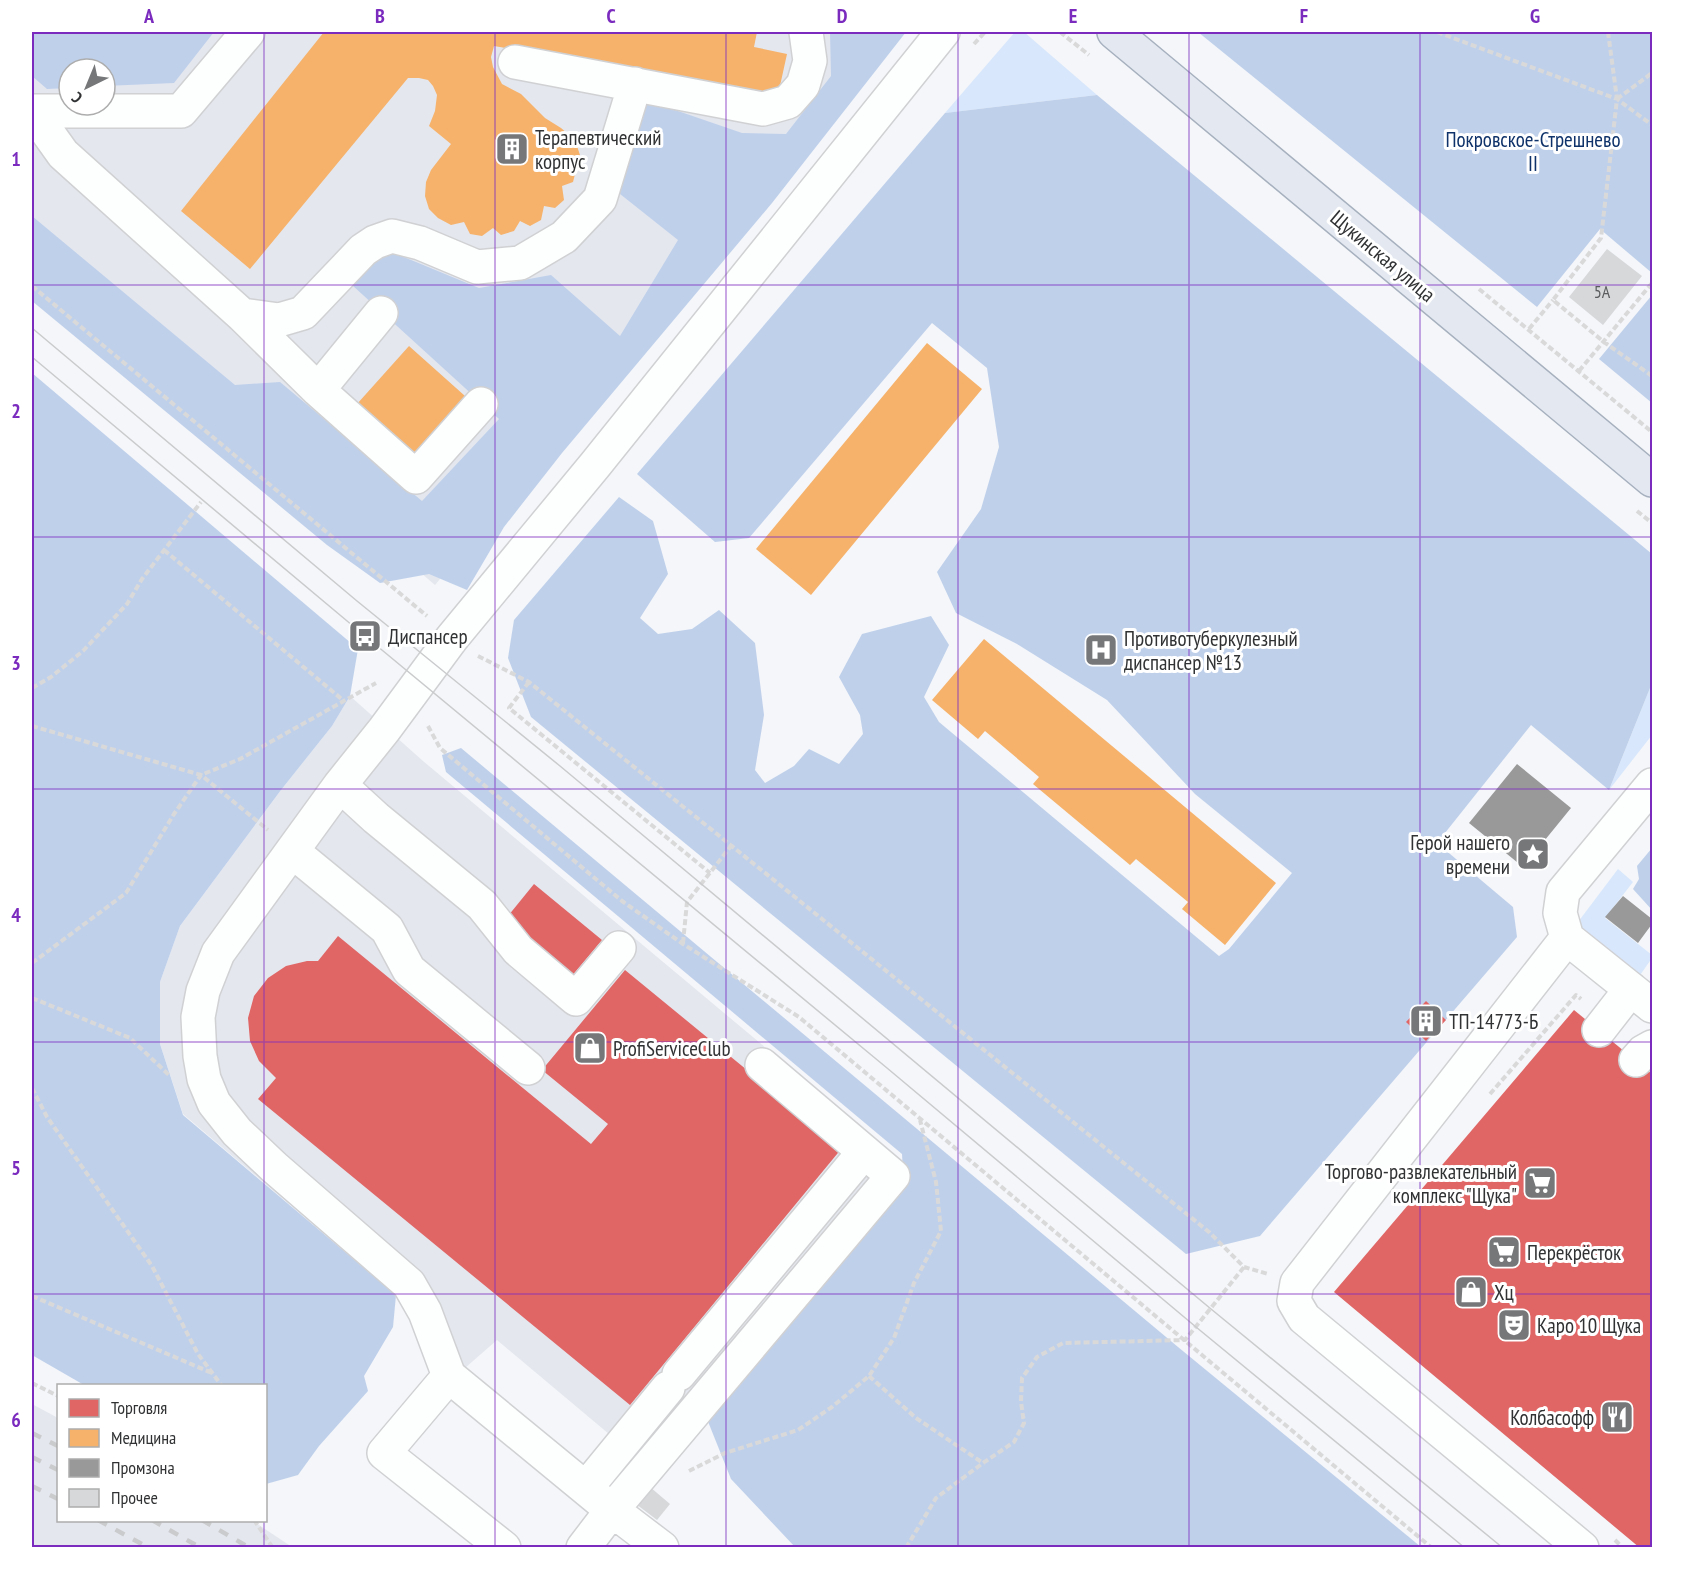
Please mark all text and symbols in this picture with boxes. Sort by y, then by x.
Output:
text: A [143,3,155,29]
text: B [375,3,385,29]
text: C [606,3,616,29]
text: D [837,3,848,29]
text: E [1069,3,1077,29]
text: F [1300,3,1308,29]
text: G [1530,3,1540,29]
north arrow [57,57,117,117]
text: С [67,88,86,108]
place label: Терапевтический корпус [535,124,661,175]
park label: Покровское-Стрешнево II [1445,126,1621,177]
building icon: Терапевтический корпус [494,131,530,167]
text: 1 [11,146,21,172]
street label: Щукинская улица [1325,204,1441,308]
house number: 5А [1594,280,1611,303]
text: 2 [11,398,21,424]
bus stop icon: Диспансер [347,618,383,654]
place label: Диспансер [388,623,468,650]
place label: Противотуберкулезный диспансер №13 [1124,625,1298,676]
hospital icon: Противотуберкулезный диспансер №13 [1083,632,1119,668]
text: 3 [11,650,21,676]
place label: Герой нашего времени [1410,829,1510,880]
place icon: Герой нашего времени [1515,836,1551,872]
text: 4 [11,902,21,928]
building icon: ТП-14773-Б [1408,1003,1444,1039]
place label: ТП-14773-Б [1449,1008,1538,1035]
shop icon: ProfiServiceClub [572,1030,608,1066]
place label: ProfiServiceClub [613,1035,731,1062]
text: 5 [11,1155,21,1181]
place label: Торгово-развлекательный комплекс "Щука" [1325,1158,1517,1209]
supermarket icon: Торгово-развлекательный комплекс "Щука" [1522,1165,1558,1201]
supermarket icon: Перекрёсток [1486,1234,1522,1270]
place label: Перекрёсток [1527,1239,1621,1266]
shop icon: Хц [1453,1274,1489,1310]
place label: Хц [1494,1279,1514,1306]
theatre icon: Каро 10 Щука [1496,1307,1532,1343]
place label: Каро 10 Щука [1537,1312,1641,1339]
legend [57,1384,267,1522]
text: Торговля [111,1396,167,1419]
restaurant icon: Колбасофф [1599,1399,1635,1435]
place label: Колбасофф [1510,1404,1594,1431]
text: 6 [11,1407,21,1433]
text: Медицина [111,1426,176,1449]
text: Промзона [111,1456,175,1479]
text: Прочее [111,1486,158,1509]

